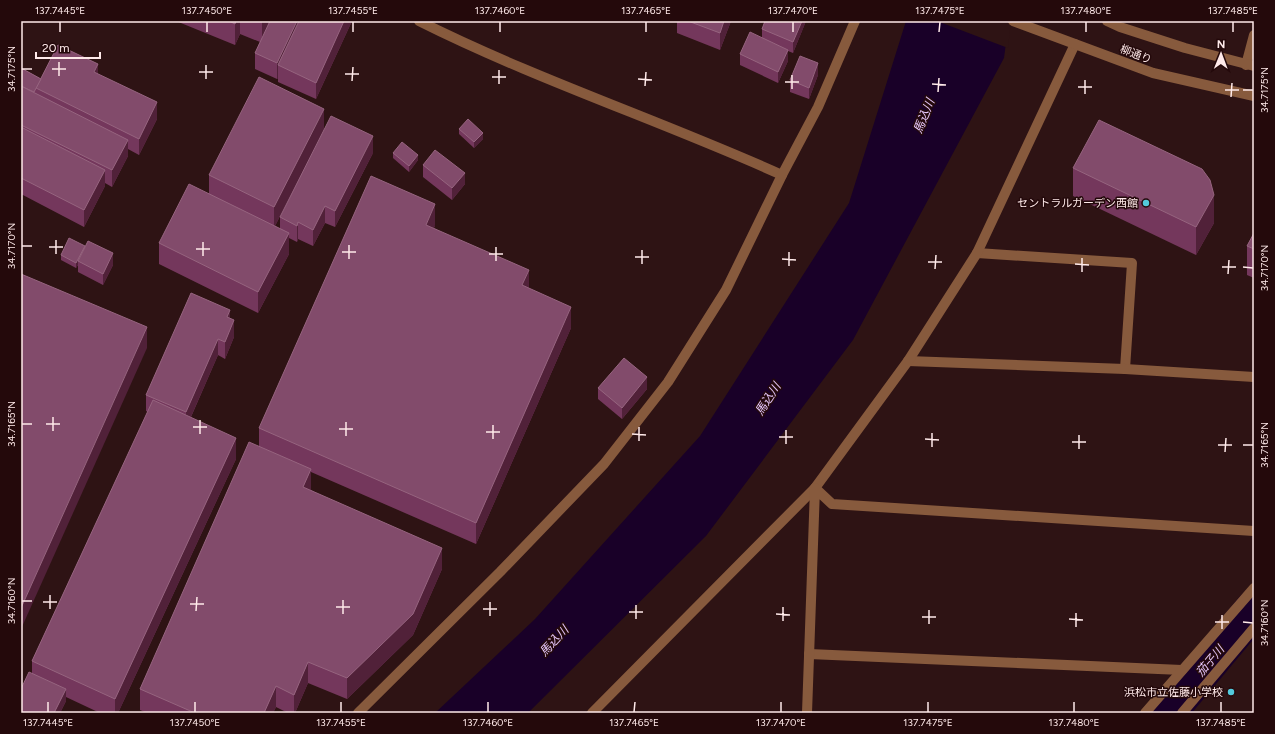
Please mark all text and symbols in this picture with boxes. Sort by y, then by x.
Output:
text: 137.7445°E [35,4,85,17]
text: 137.7450°E [182,4,232,17]
text: 137.7455°E [328,4,378,17]
text: 137.7460°E [475,4,525,17]
text: 137.7465°E [621,4,671,17]
text: 137.7470°E [768,4,818,17]
text: 137.7475°E [915,4,965,17]
text: 137.7480°E [1061,4,1111,17]
text: 137.7485°E [1208,4,1258,17]
scale bar [36,34,100,60]
north arrow [1201,34,1241,74]
text: N [1217,38,1226,51]
text: 20 m [42,41,70,55]
street label: 柳通り [1118,42,1154,66]
text: 34.7175°N [5,46,18,92]
text: 34.7175°N [1258,67,1271,113]
water label: 馬込川 [911,95,938,135]
place label: セントラルガーデン西館 [1017,197,1138,210]
marker: セントラルガーデン西館 [1141,198,1151,208]
text: 34.7170°N [5,223,18,269]
text: 34.7170°N [1258,245,1271,291]
water label: 馬込川 [752,378,785,418]
text: 34.7165°N [5,401,18,447]
text: 34.7165°N [1258,422,1271,468]
text: 34.7160°N [5,578,18,624]
text: 34.7160°N [1258,600,1271,646]
water label: 馬込川 [537,622,573,659]
water label: 茄子川 [1193,641,1228,679]
place label: 浜松市立佐藤小学校 [1124,686,1223,699]
marker: 浜松市立佐藤小学校 [1226,687,1236,697]
text: 137.7445°E [23,716,73,729]
text: 137.7450°E [170,716,220,729]
text: 137.7455°E [316,716,366,729]
text: 137.7460°E [463,716,513,729]
text: 137.7465°E [609,716,659,729]
text: 137.7470°E [756,716,806,729]
text: 137.7475°E [903,716,953,729]
text: 137.7480°E [1049,716,1099,729]
text: 137.7485°E [1196,716,1246,729]

